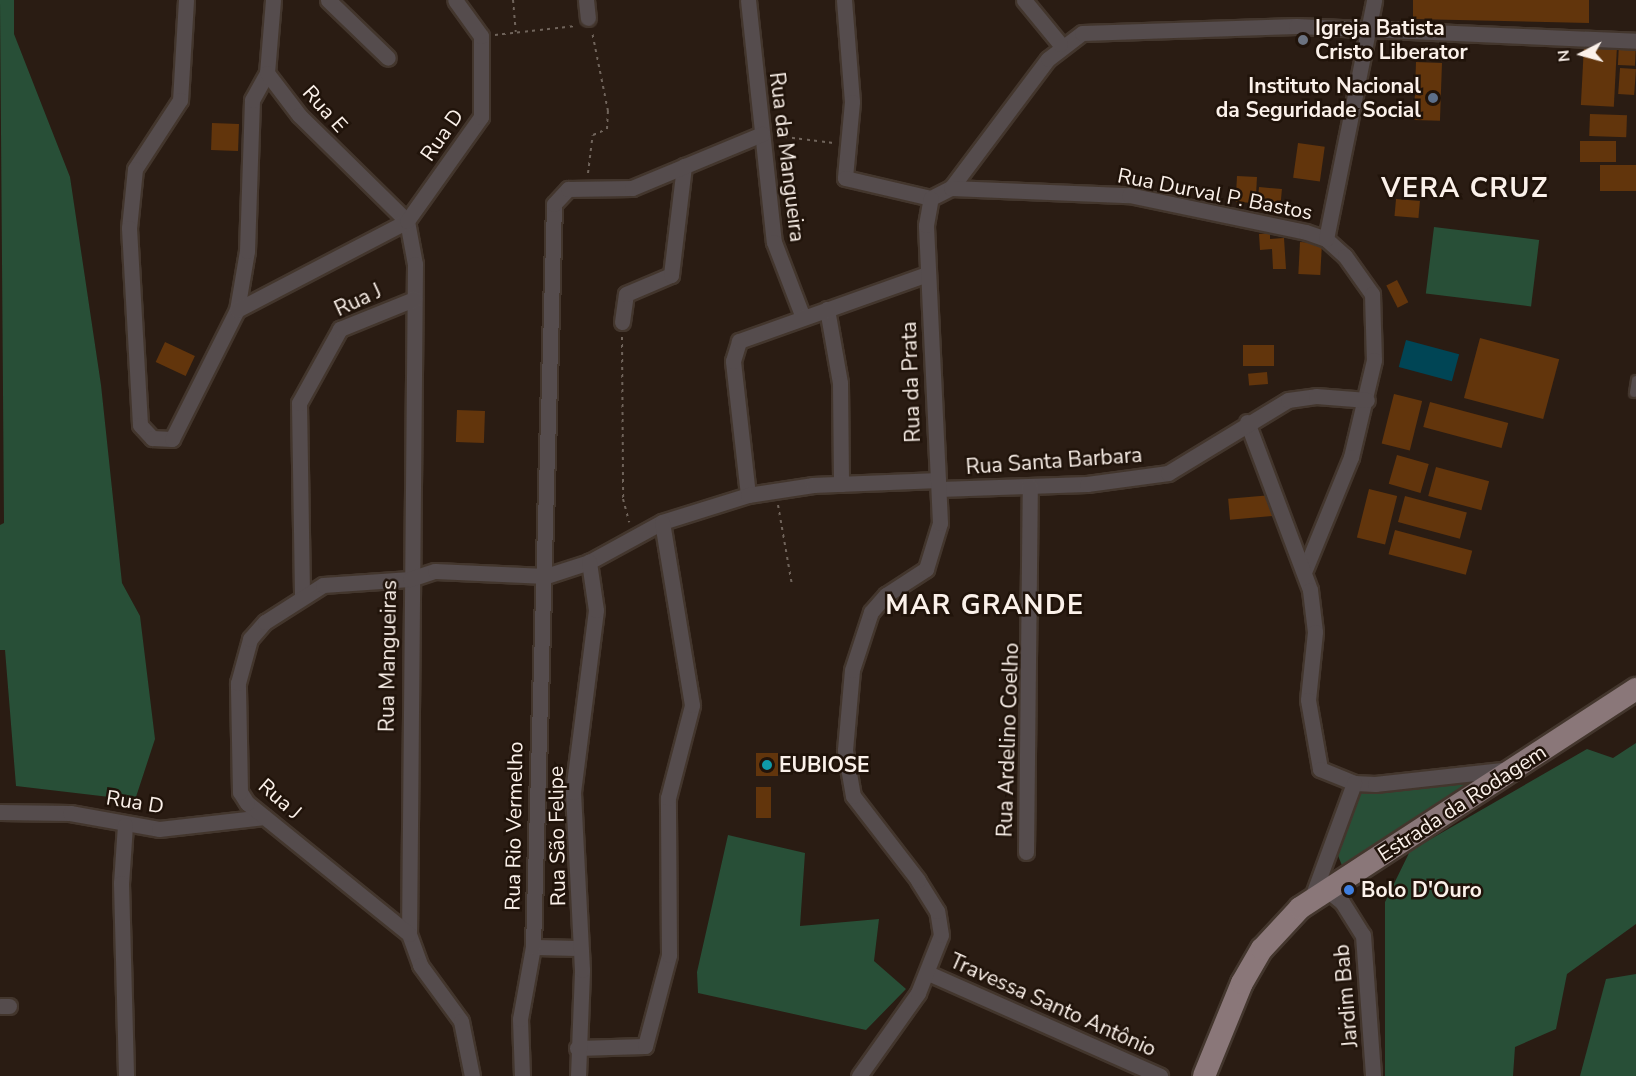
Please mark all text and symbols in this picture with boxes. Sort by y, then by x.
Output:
place label: Igreja Batista Cristo Liberator [1315,15,1468,65]
north arrow [1552,24,1612,84]
marker: Igreja Batista Cristo Liberator [1296,33,1310,47]
text: N [1553,49,1576,63]
street label: Rua da Mangueira [764,71,810,243]
place label: Instituto Nacional da Seguridade Social [1216,73,1421,123]
street label: Rua E [297,80,353,138]
marker: Instituto Nacional da Seguridade Social [1426,91,1440,105]
street label: Rua D [415,104,469,166]
street label: Rua Durval P. Bastos [1115,163,1315,225]
district label: VERA CRUZ [1381,173,1549,205]
street label: Rua J [330,278,386,322]
street label: Rua da Prata [896,321,926,443]
street label: Rua Santa Barbara [965,442,1143,480]
street label: Rua Mangueiras [374,580,402,732]
district label: MAR GRANDE [885,590,1085,622]
street label: Rua Ardelino Coelho [992,642,1024,838]
street label: Estrada da Rodagem [1373,739,1551,867]
street label: Rua Rio Vermelho [500,741,528,911]
place label: EUBIOSE [779,752,870,778]
marker: EUBIOSE [760,758,774,772]
street label: Rua São Felipe [543,766,571,906]
street label: Rua J [253,773,307,825]
street label: Rua D [104,785,166,819]
place label: Bolo D'Ouro [1361,877,1482,903]
marker: Bolo D'Ouro [1342,883,1356,897]
street label: Jardim Bab [1329,943,1363,1049]
street label: Travessa Santo Antônio [946,948,1160,1062]

